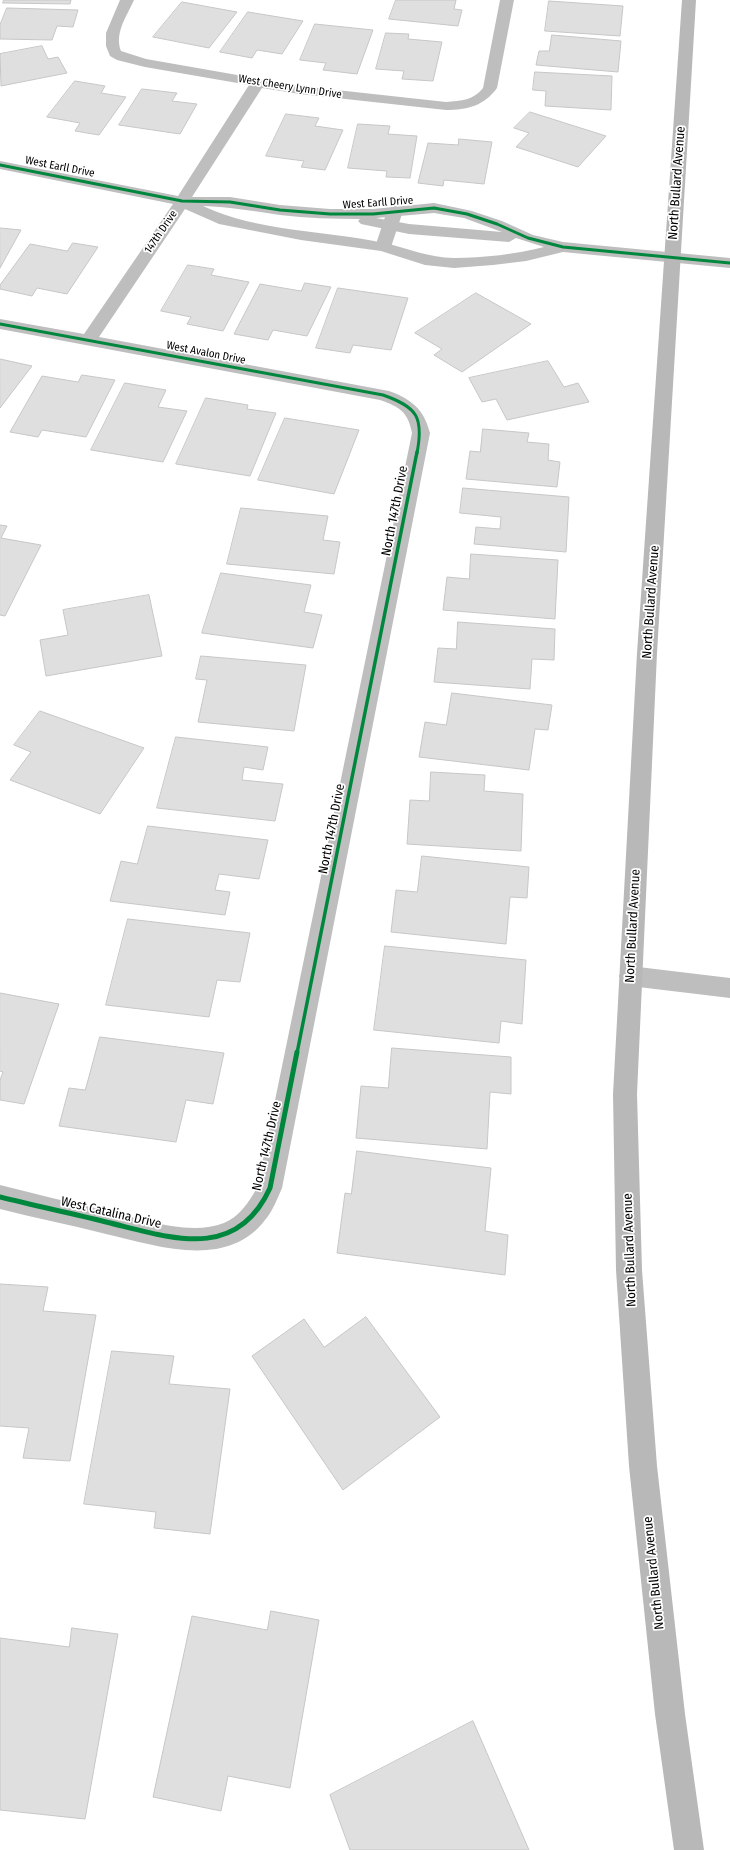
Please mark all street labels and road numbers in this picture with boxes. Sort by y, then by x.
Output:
street label: West Cheery Lynn Drive [237,72,343,102]
street label: North Bullard Avenue [665,126,689,240]
street label: West Earll Drive [24,154,96,180]
street label: West Earll Drive [342,194,414,212]
street label: 147th Drive [142,208,180,256]
street label: West Avalon Drive [165,339,247,367]
street label: North 147th Drive [379,465,411,557]
street label: North Bullard Avenue [639,545,663,659]
street label: North 147th Drive [316,783,348,875]
street label: North Bullard Avenue [622,869,644,983]
street label: North 147th Drive [249,1100,285,1192]
street label: North Bullard Avenue [620,1193,640,1307]
street label: West Catalina Drive [59,1194,163,1232]
street label: North Bullard Avenue [640,1516,668,1630]

